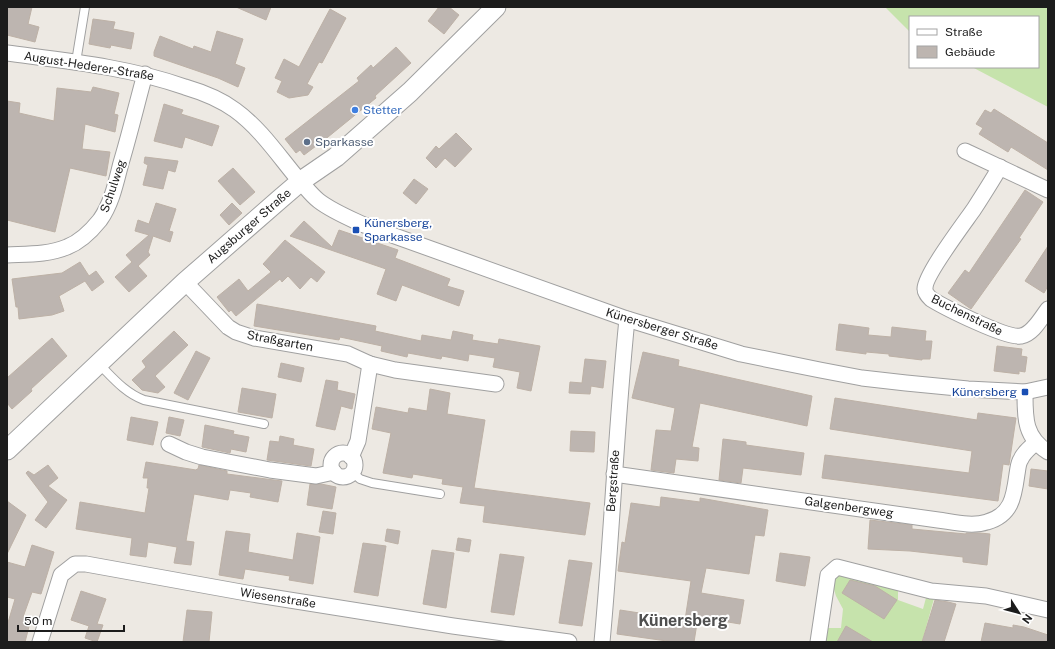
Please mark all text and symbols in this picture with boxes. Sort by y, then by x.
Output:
legend [909,16,1039,68]
text: Straße [945,25,983,39]
text: Gebäude [945,45,995,59]
street label: August-Hederer-Straße [23,49,155,83]
place label: Stetter [363,103,402,117]
marker: Stetter [350,105,360,115]
place label: Sparkasse [315,135,374,149]
marker: Sparkasse [302,137,312,147]
street label: Schulweg [97,158,129,214]
street label: Augsburger Straße [204,186,294,266]
place label: Künersberg, Sparkasse [364,216,432,244]
marker: Künersberg, Sparkasse [351,225,361,235]
street label: Buchenstraße [929,292,1005,338]
street label: Künersberger Straße [604,305,720,353]
street label: Straßgarten [246,328,314,354]
place label: Künersberg [952,385,1017,399]
marker: Künersberg [1020,387,1030,397]
street label: Bergstraße [604,449,622,513]
street label: Galgenbergweg [804,494,894,520]
street label: Wiesenstraße [239,585,317,611]
north arrow [999,593,1039,633]
scale bar [18,607,124,633]
district label: Künersberg [638,611,728,630]
text: N [1020,612,1034,626]
text: 50 m [24,614,52,628]

